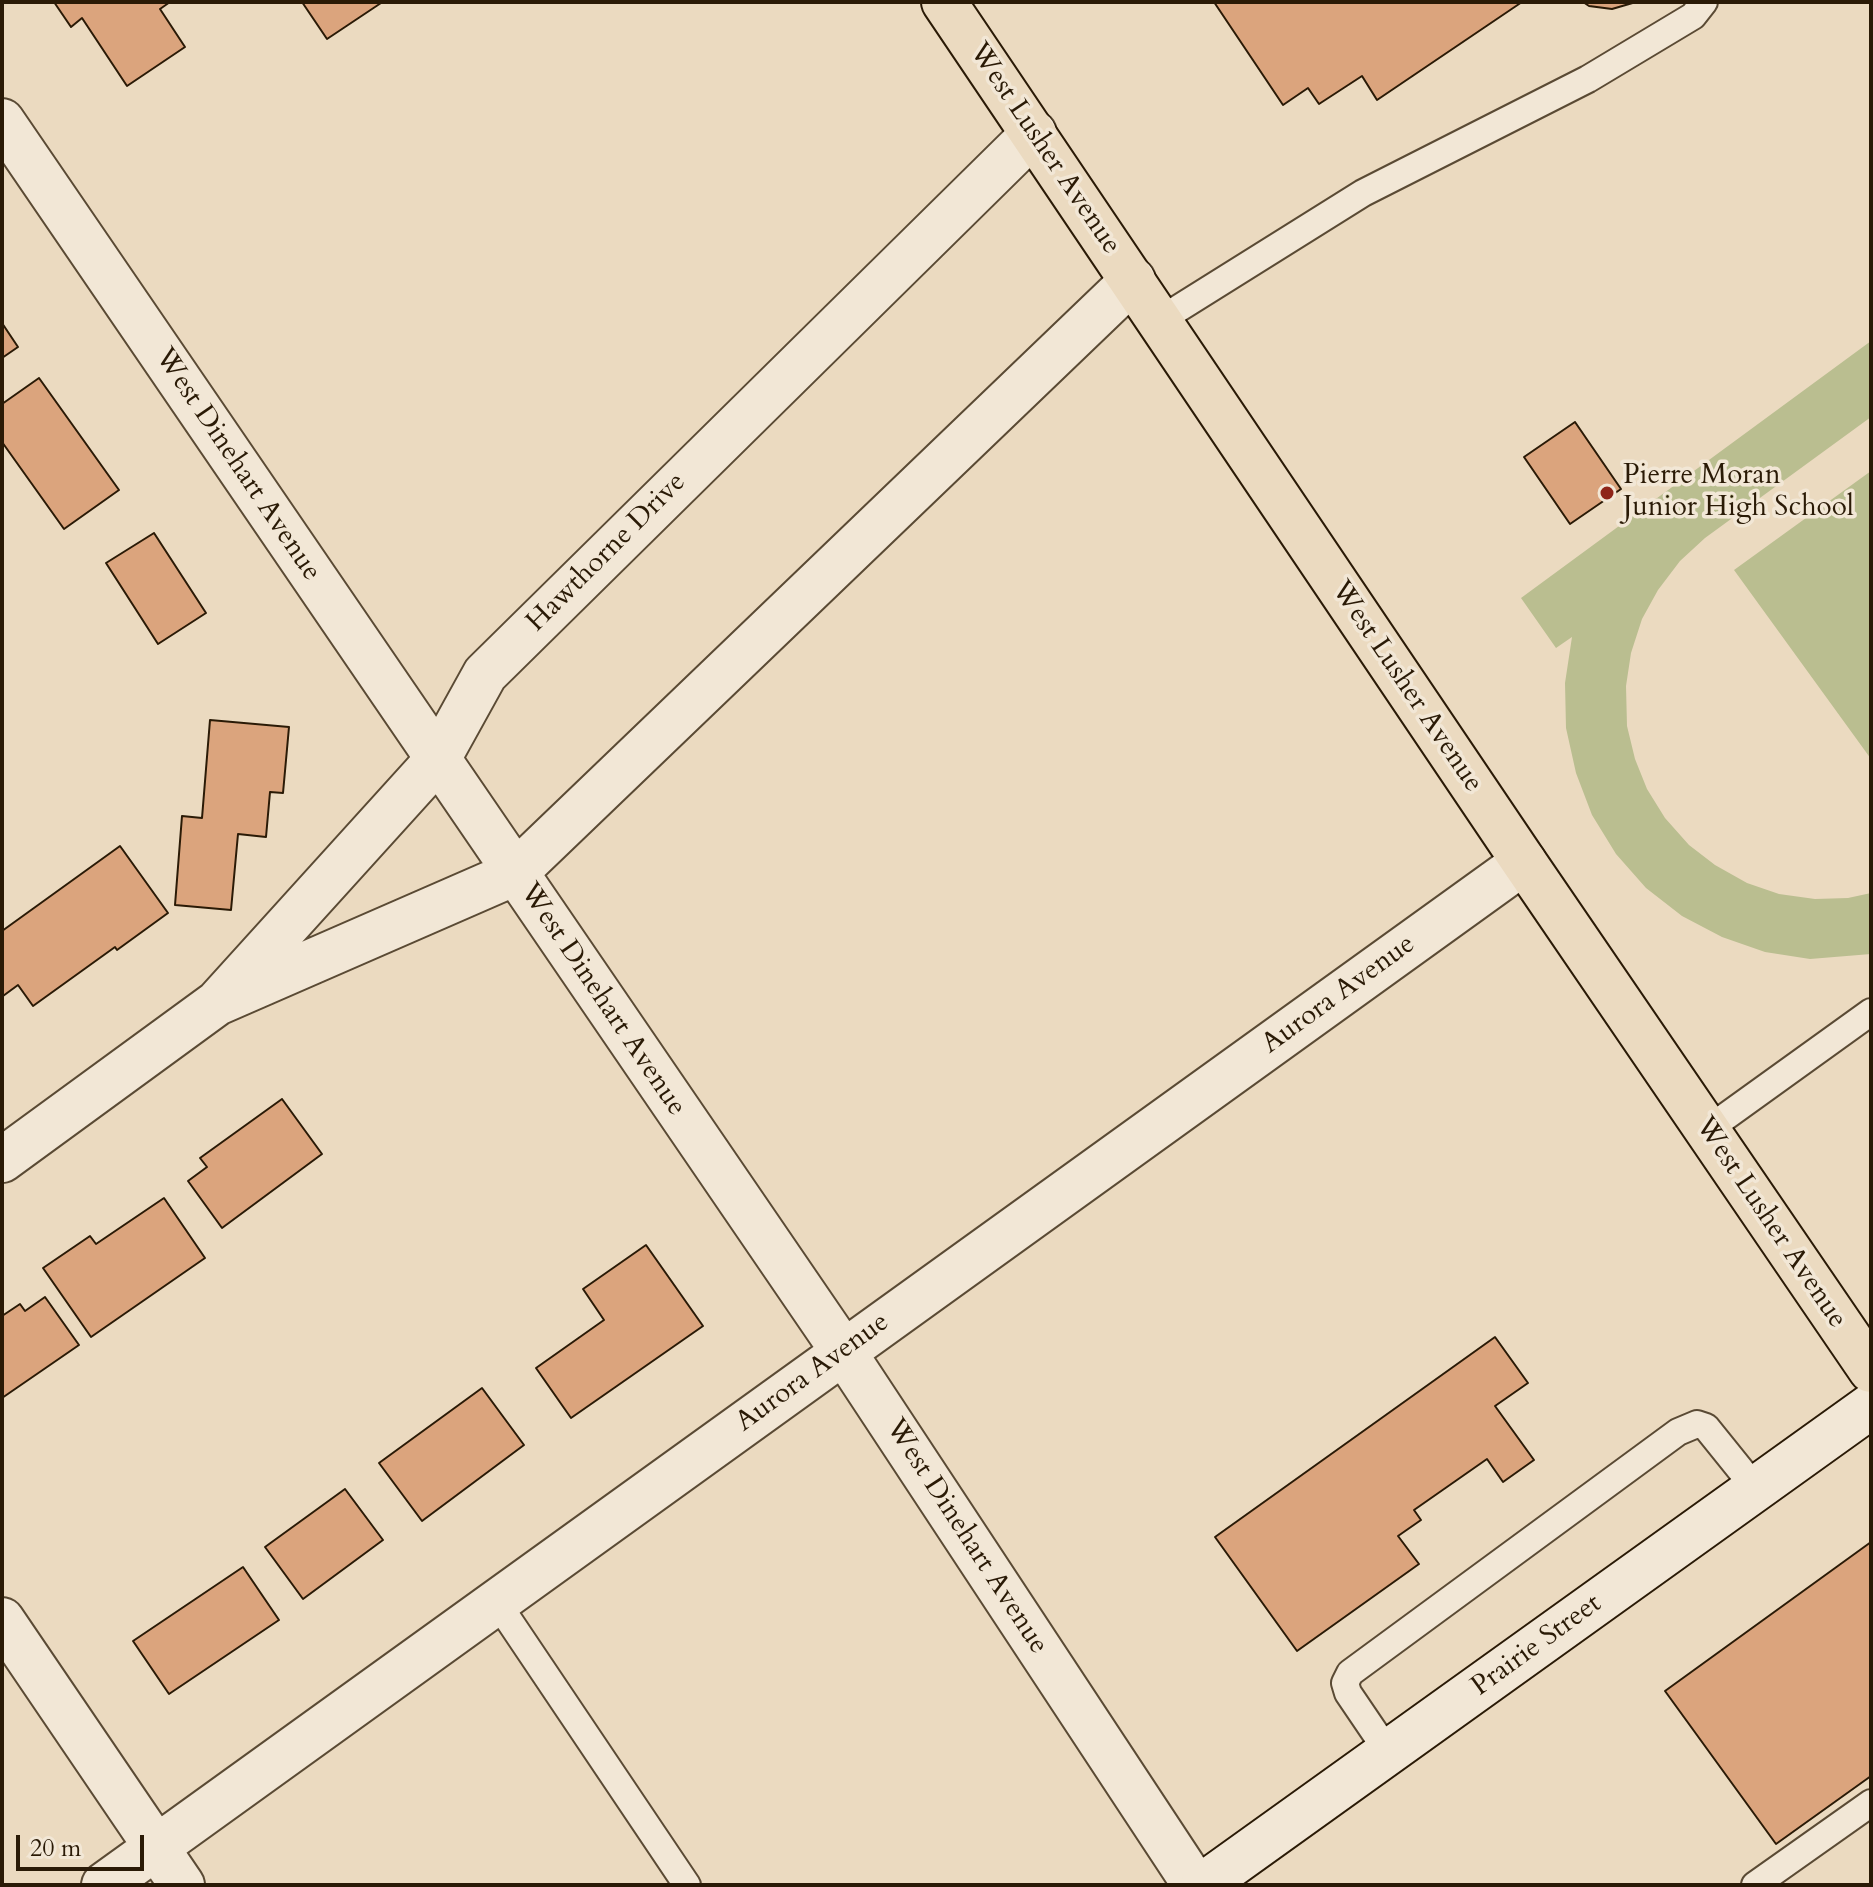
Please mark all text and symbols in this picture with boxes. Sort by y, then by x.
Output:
street label: West Lusher Avenue [961,37,1127,261]
street label: West Dinehart Avenue [147,342,327,588]
place label: Pierre Moran Junior High School [1623,460,1854,526]
street label: Hawthorne Drive [520,466,694,640]
marker: Pierre Moran Junior High School [1598,484,1616,502]
street label: West Lusher Avenue [1323,575,1489,799]
street label: West Dinehart Avenue [512,877,692,1123]
street label: Aurora Avenue [1256,928,1422,1062]
street label: West Lusher Avenue [1687,1111,1853,1335]
street label: Aurora Avenue [730,1306,896,1440]
street label: West Dinehart Avenue [877,1413,1055,1661]
street label: Prairie Street [1465,1588,1609,1704]
scale bar [20,1819,148,1869]
text: 20 m [30,1832,81,1865]

